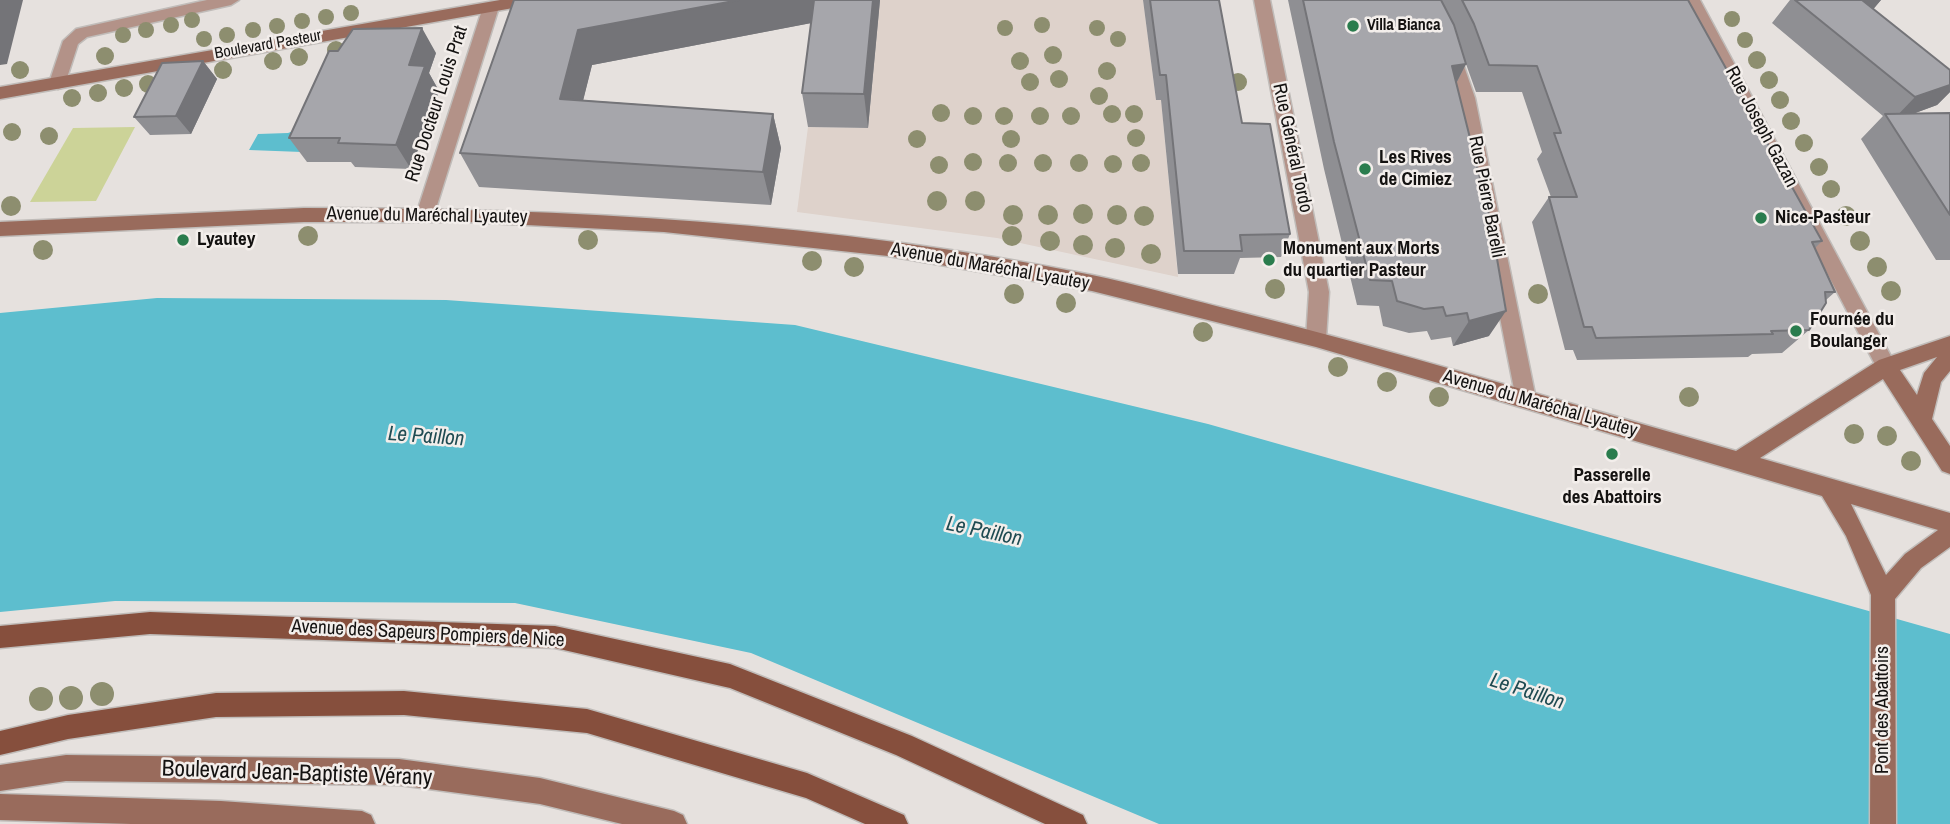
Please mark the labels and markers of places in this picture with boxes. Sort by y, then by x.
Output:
place label: Villa Bianca [1367,16,1440,36]
marker: Villa Bianca [1345,18,1361,34]
place label: Les Rives de Cimiez [1379,147,1452,191]
marker: Les Rives de Cimiez [1357,161,1373,177]
place label: Nice-Pasteur [1775,207,1870,229]
marker: Nice-Pasteur [1753,210,1769,226]
place label: Lyautey [197,229,255,251]
marker: Lyautey [175,232,191,248]
place label: Monument aux Morts du quartier Pasteur [1283,238,1440,282]
marker: Monument aux Morts du quartier Pasteur [1261,252,1277,268]
place label: Fournée du Boulanger [1810,309,1894,353]
marker: Fournée du Boulanger [1788,323,1804,339]
marker: Passerelle des Abattoirs [1604,446,1620,462]
place label: Passerelle des Abattoirs [1562,465,1662,509]

